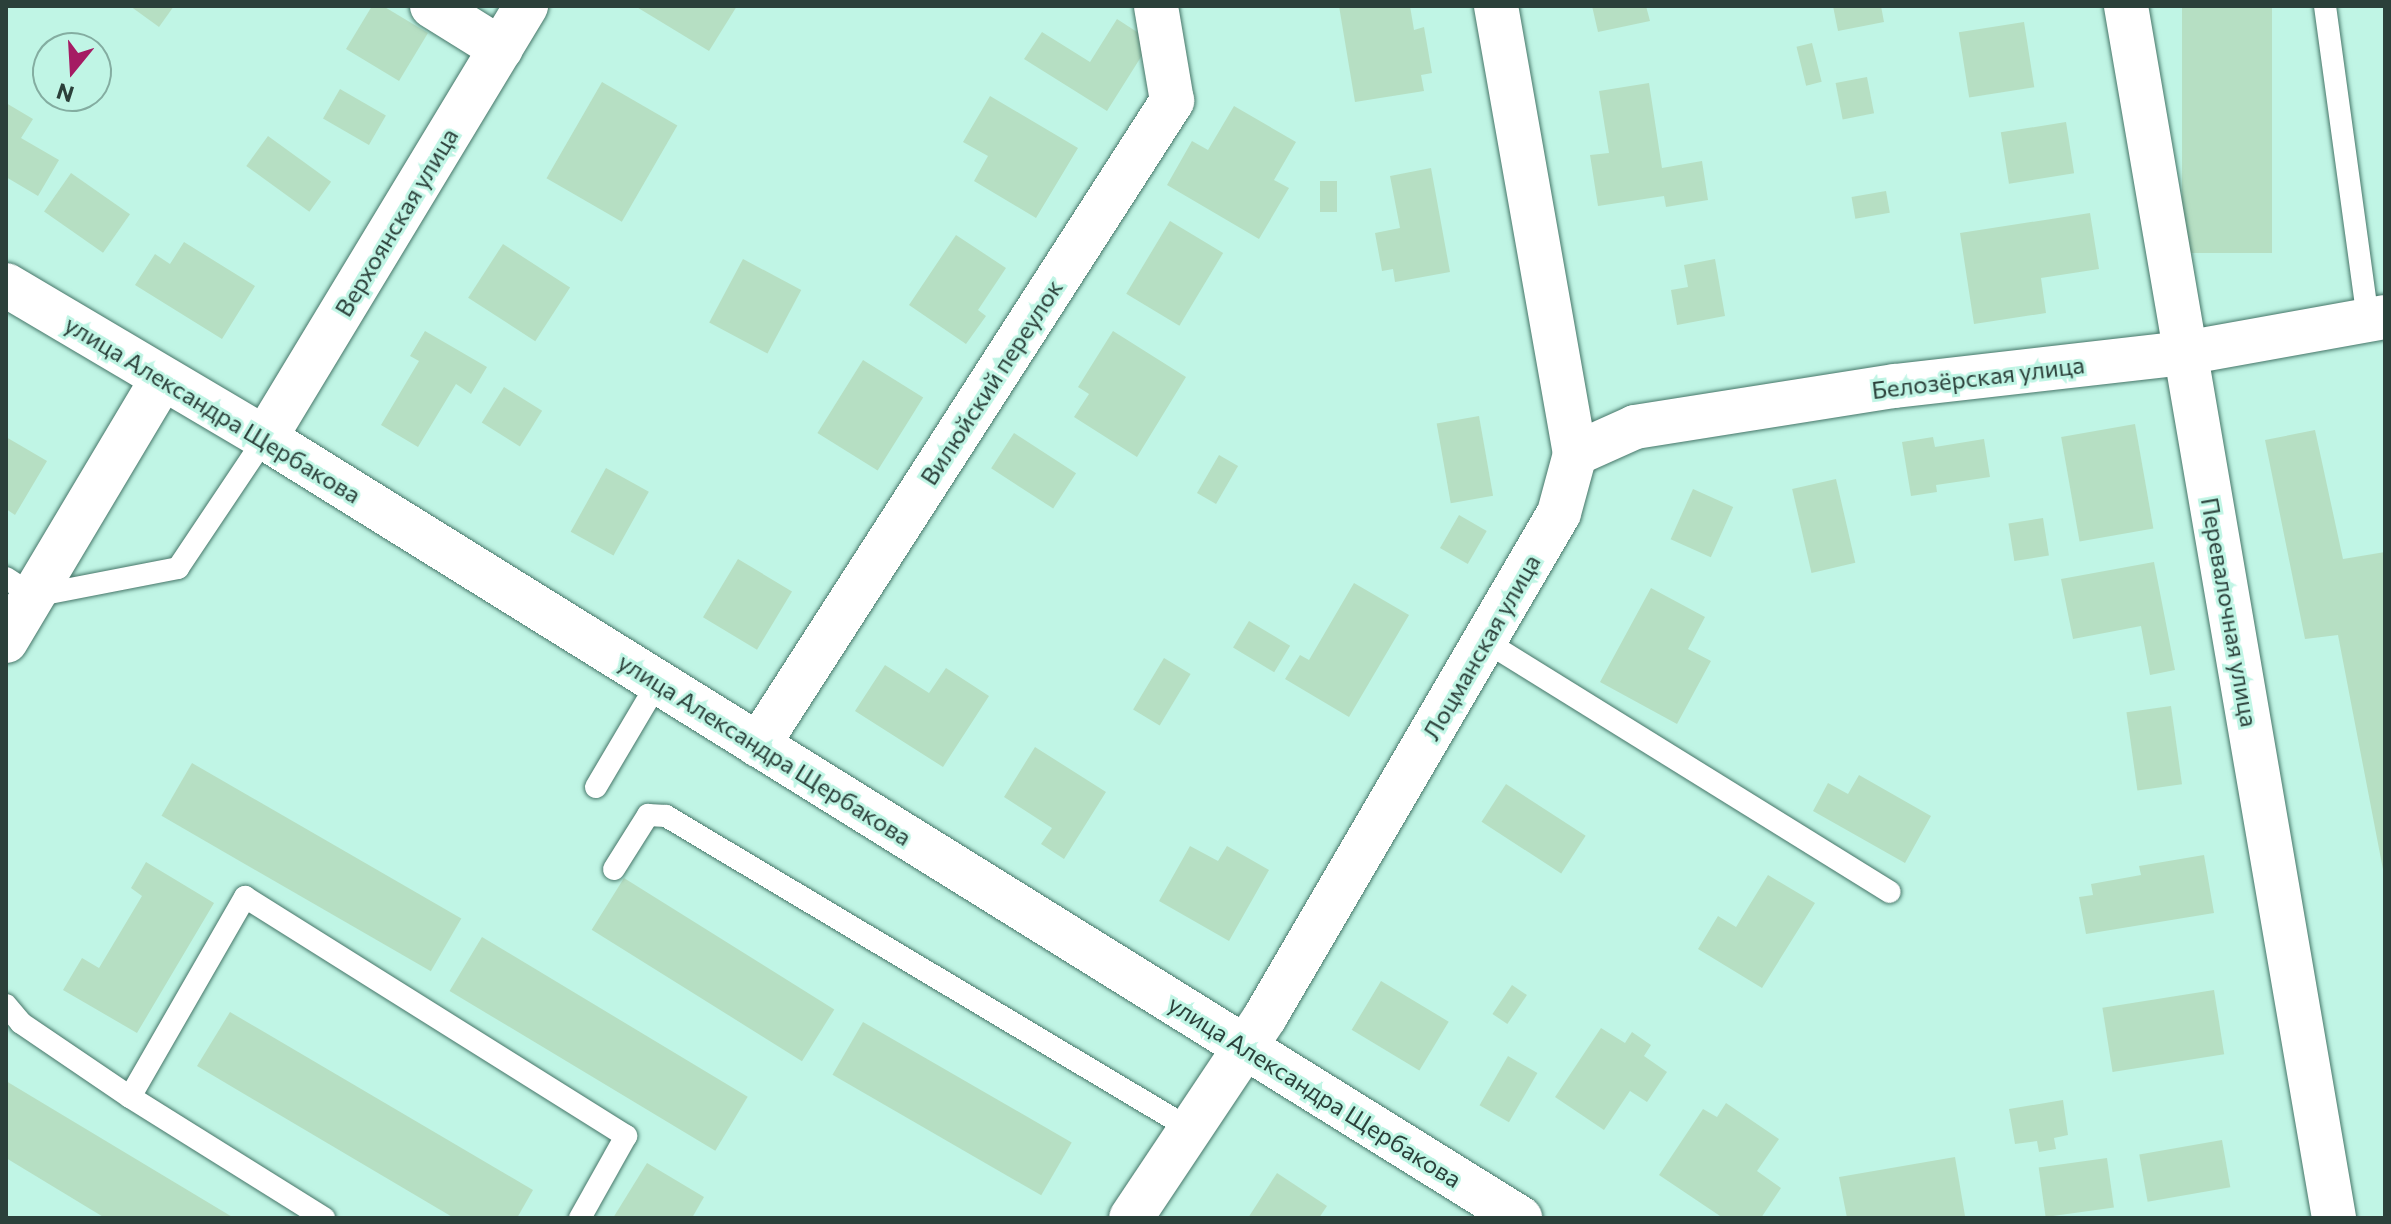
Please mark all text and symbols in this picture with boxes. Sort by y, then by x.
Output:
north arrow [32,32,112,112]
text: N [53,78,77,109]
street label: Верхоянская улица [328,123,464,321]
street label: Вилюйский переулок [914,274,1068,490]
street label: улица Александра Щербакова [60,309,366,509]
street label: Белозёрская улица [1870,350,2086,404]
street label: Перевалочная улица [2196,495,2264,729]
street label: Лоцманская улица [1416,549,1546,745]
street label: улица Александра Щербакова [613,647,917,851]
street label: улица Александра Щербакова [1163,989,1467,1193]

